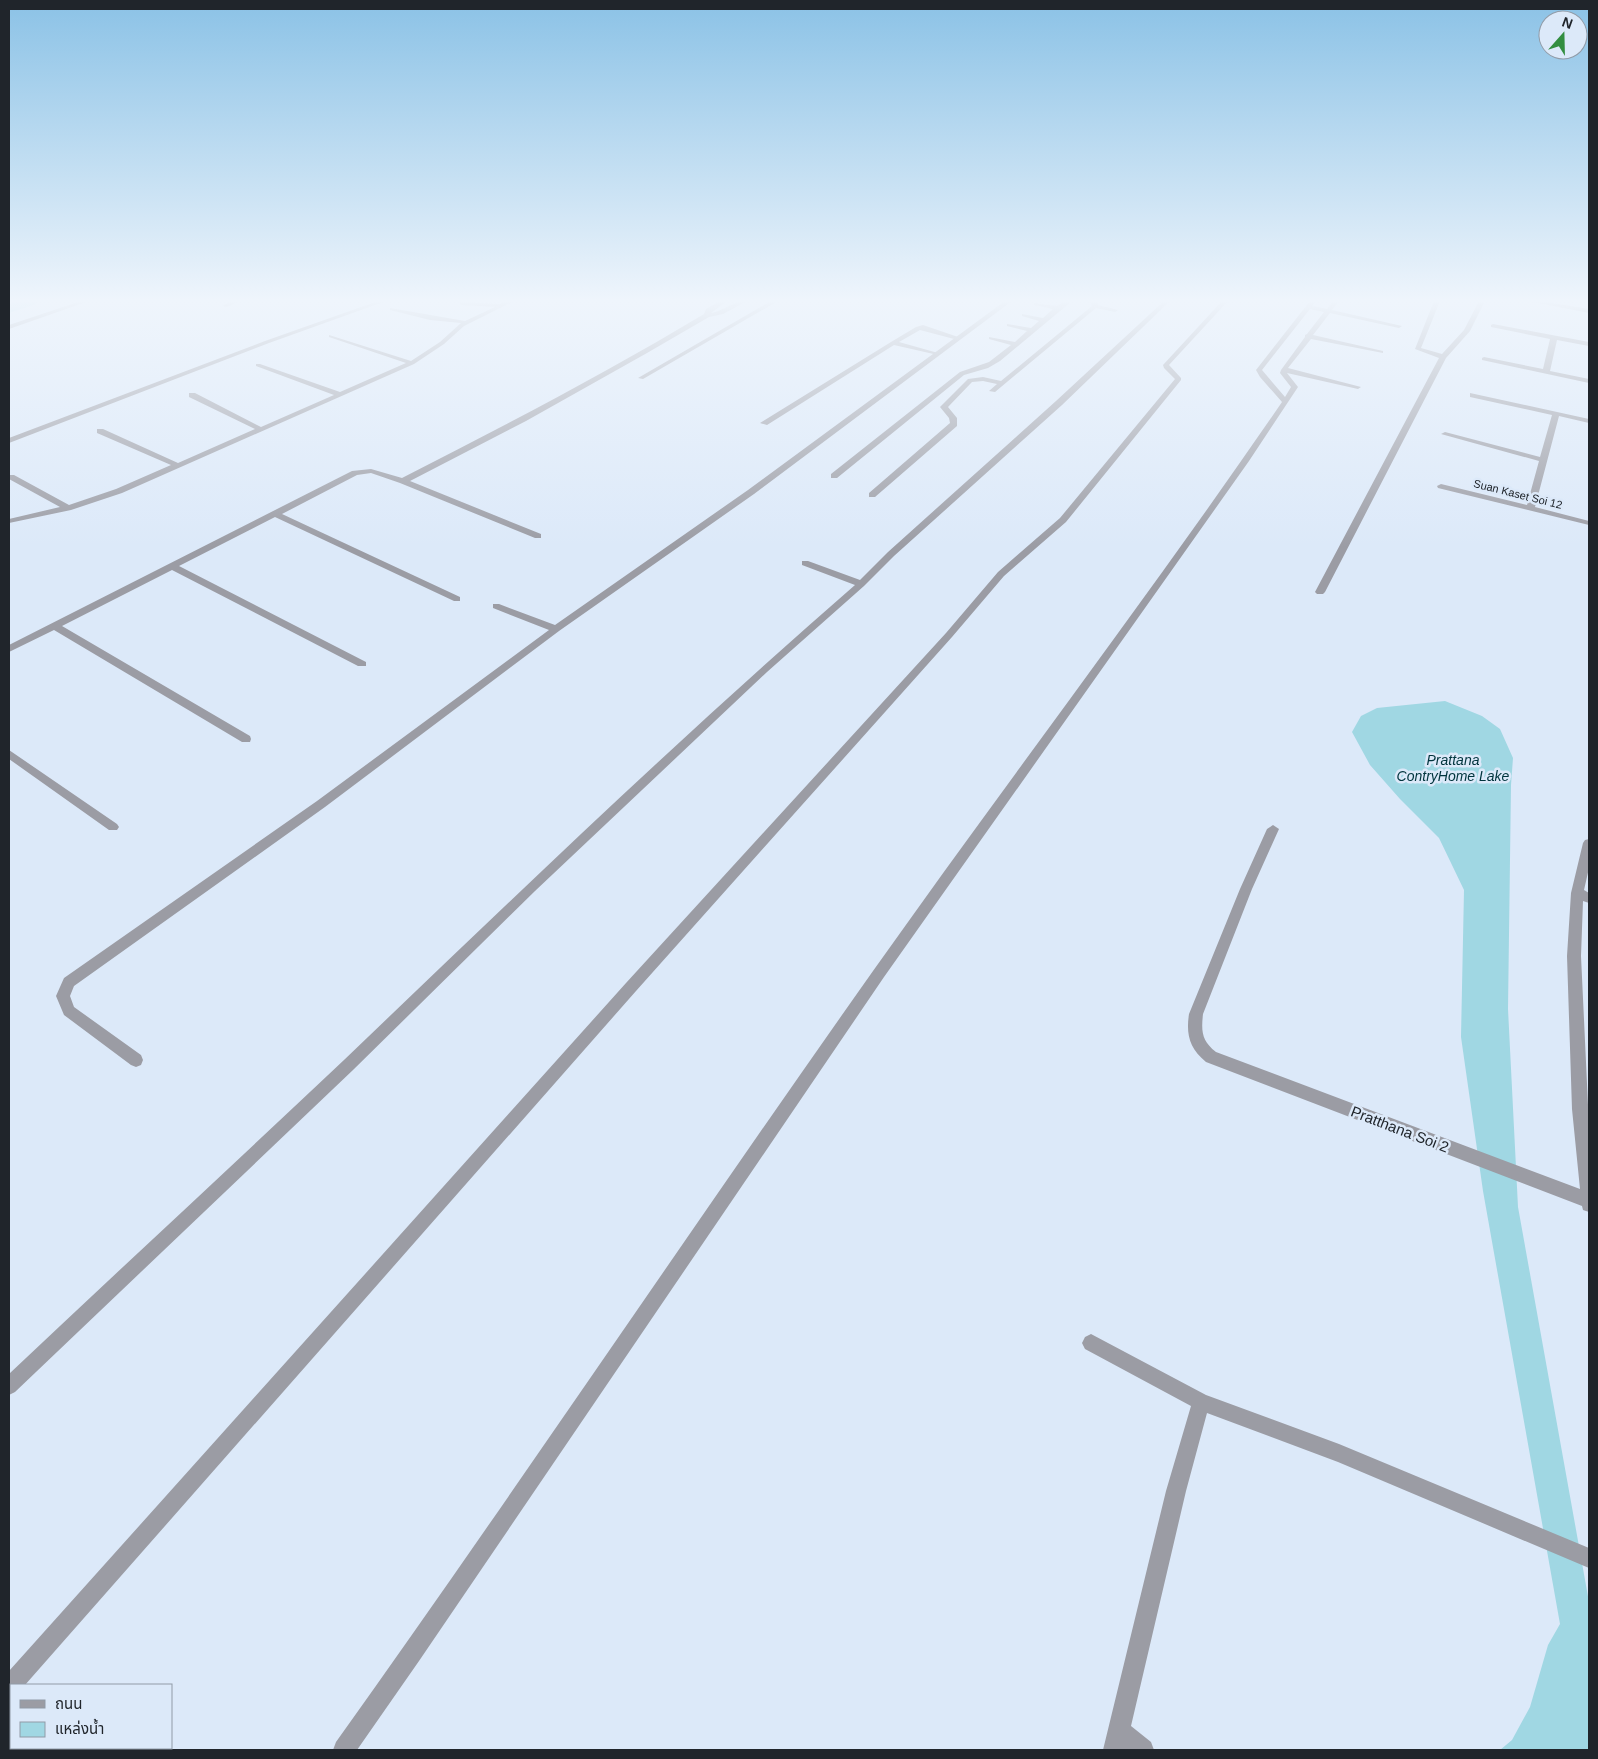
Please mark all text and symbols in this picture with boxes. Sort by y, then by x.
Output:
north arrow [1538,10,1588,60]
text: N [1560,14,1575,32]
street label: Suan Kaset Soi 12 [1472,477,1564,511]
water label: Prattana ContryHome Lake [1397,752,1510,784]
street label: Pratthana Soi 2 [1349,1103,1451,1155]
legend [10,1684,172,1749]
text: ถนน [55,1695,82,1712]
text: แหล่งน้ำ [55,1718,104,1737]

